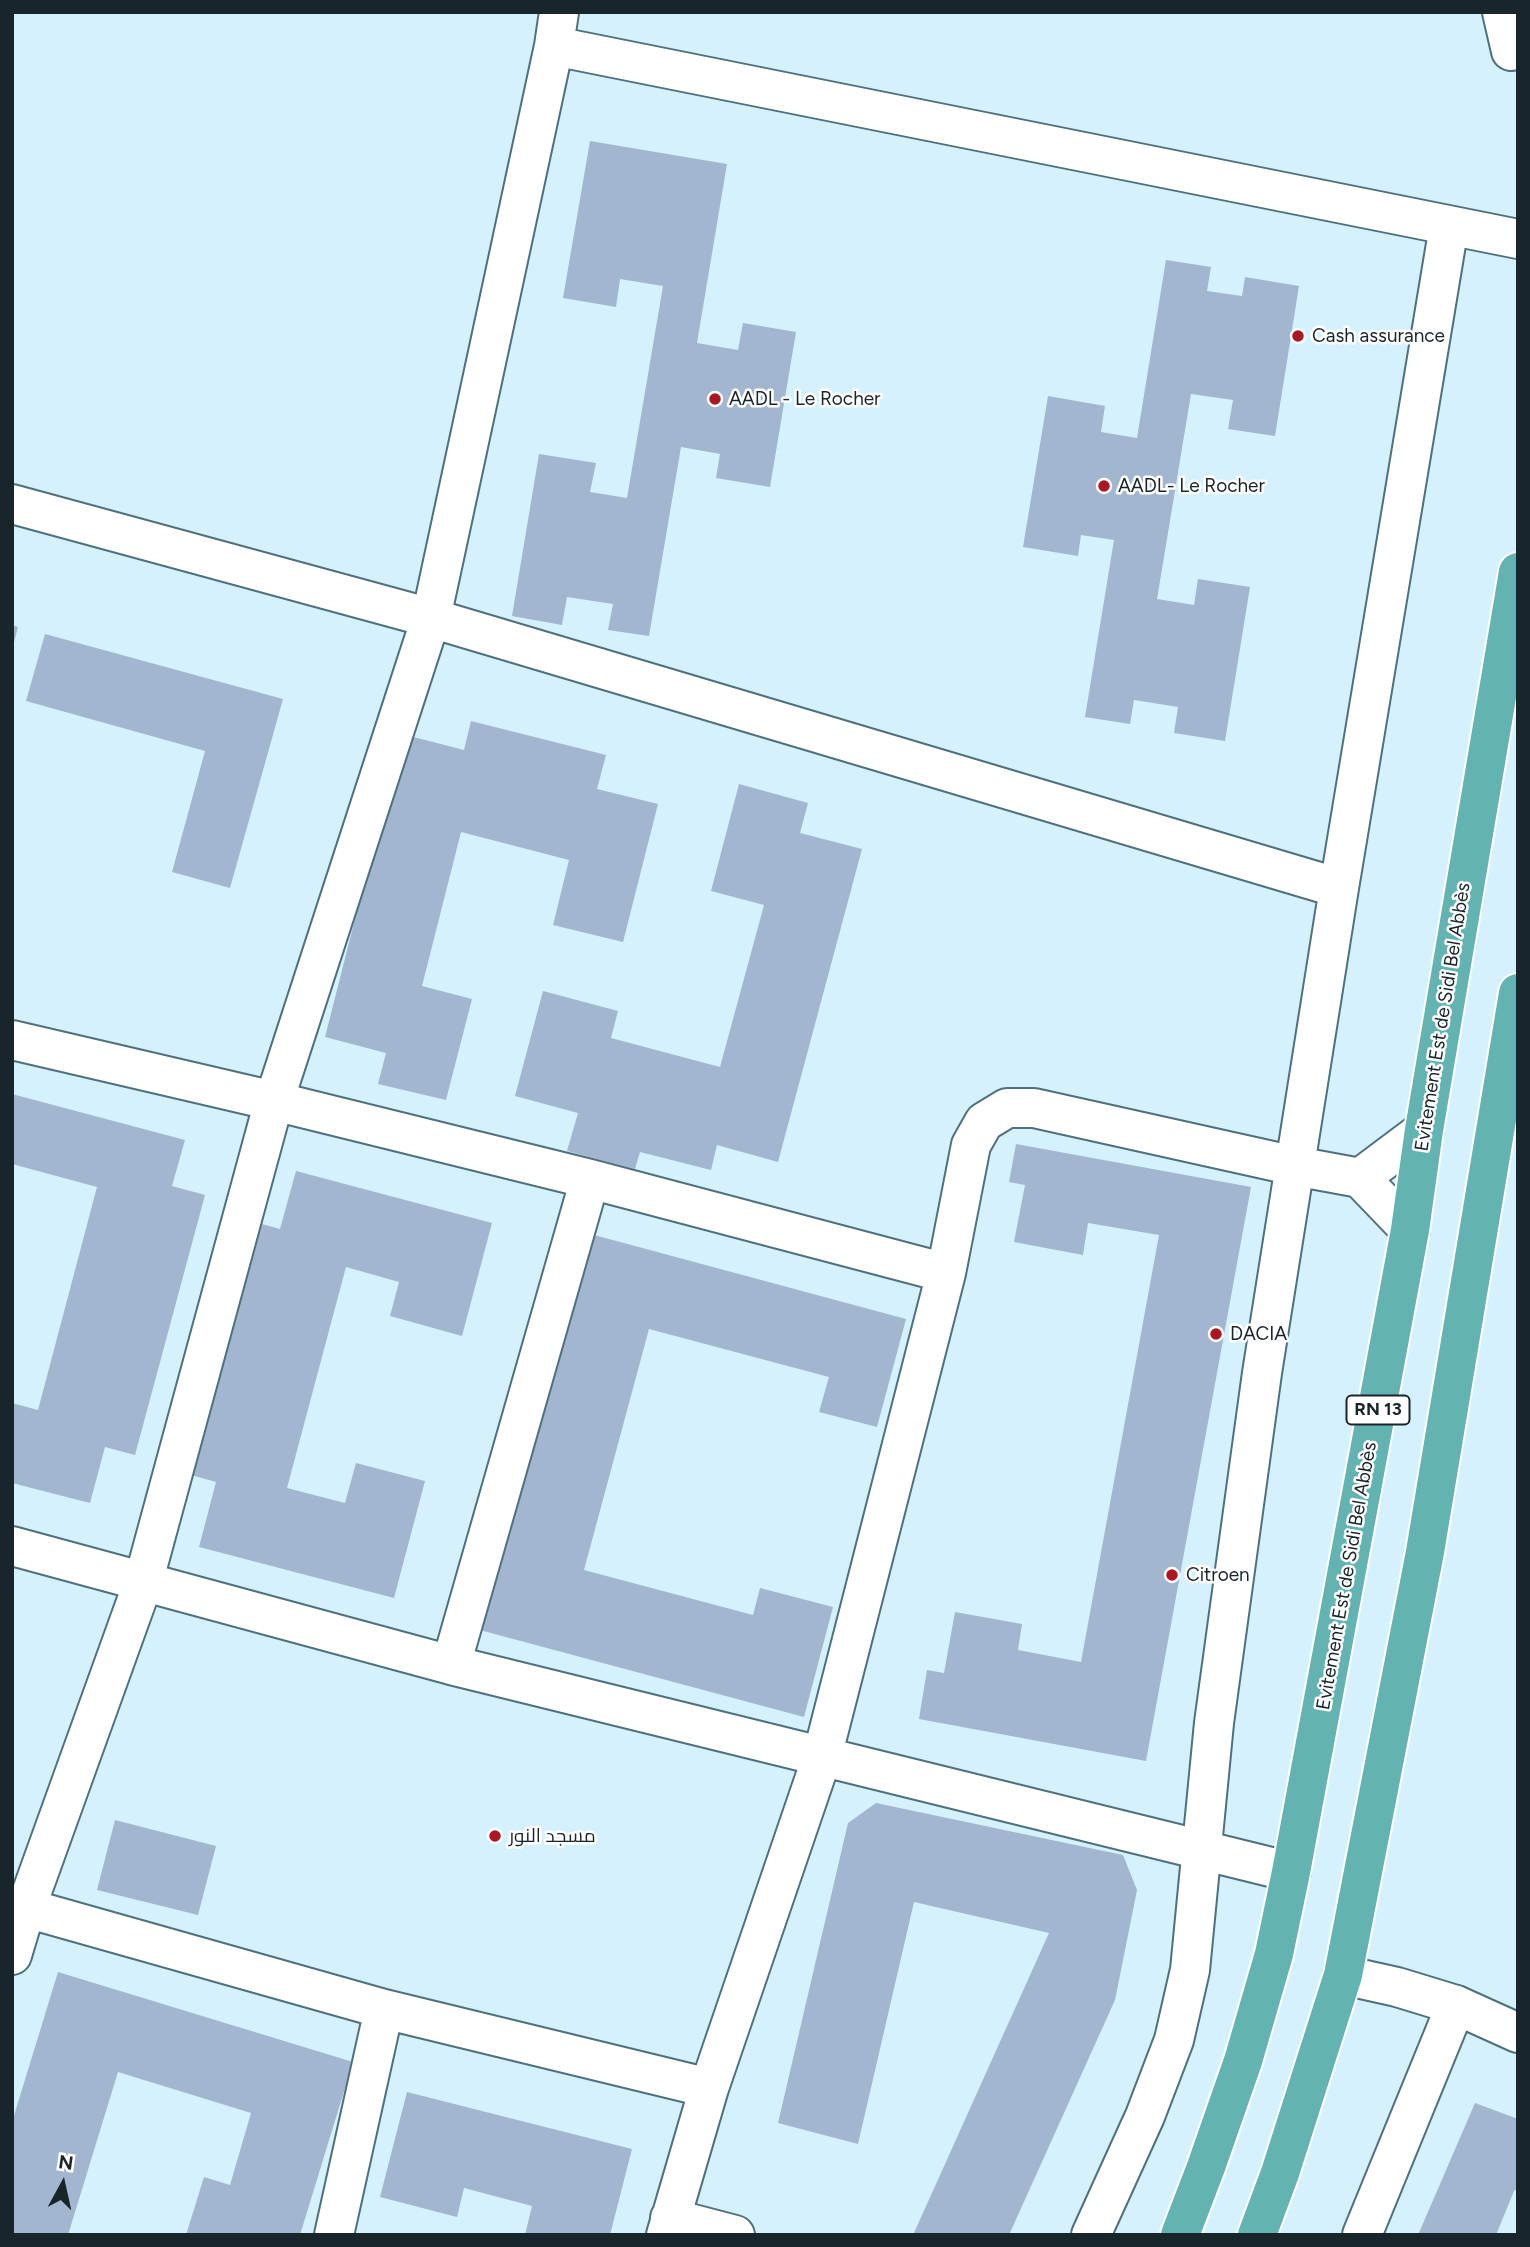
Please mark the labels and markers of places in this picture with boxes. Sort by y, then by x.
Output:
place label: Cash assurance [1312,325,1445,347]
marker: Cash assurance [1290,328,1306,344]
place label: AADL - Le Rocher [729,388,881,410]
marker: AADL - Le Rocher [707,391,723,407]
place label: AADL- Le Rocher [1118,475,1265,497]
marker: AADL- Le Rocher [1096,478,1112,494]
place label: DACIA [1230,1323,1287,1345]
marker: DACIA [1208,1326,1224,1342]
place label: Citroen [1186,1564,1250,1586]
marker: Citroen [1164,1567,1180,1583]
place label: مسجد النور [509,1825,596,1847]
marker: مسجد النور [487,1828,503,1844]

